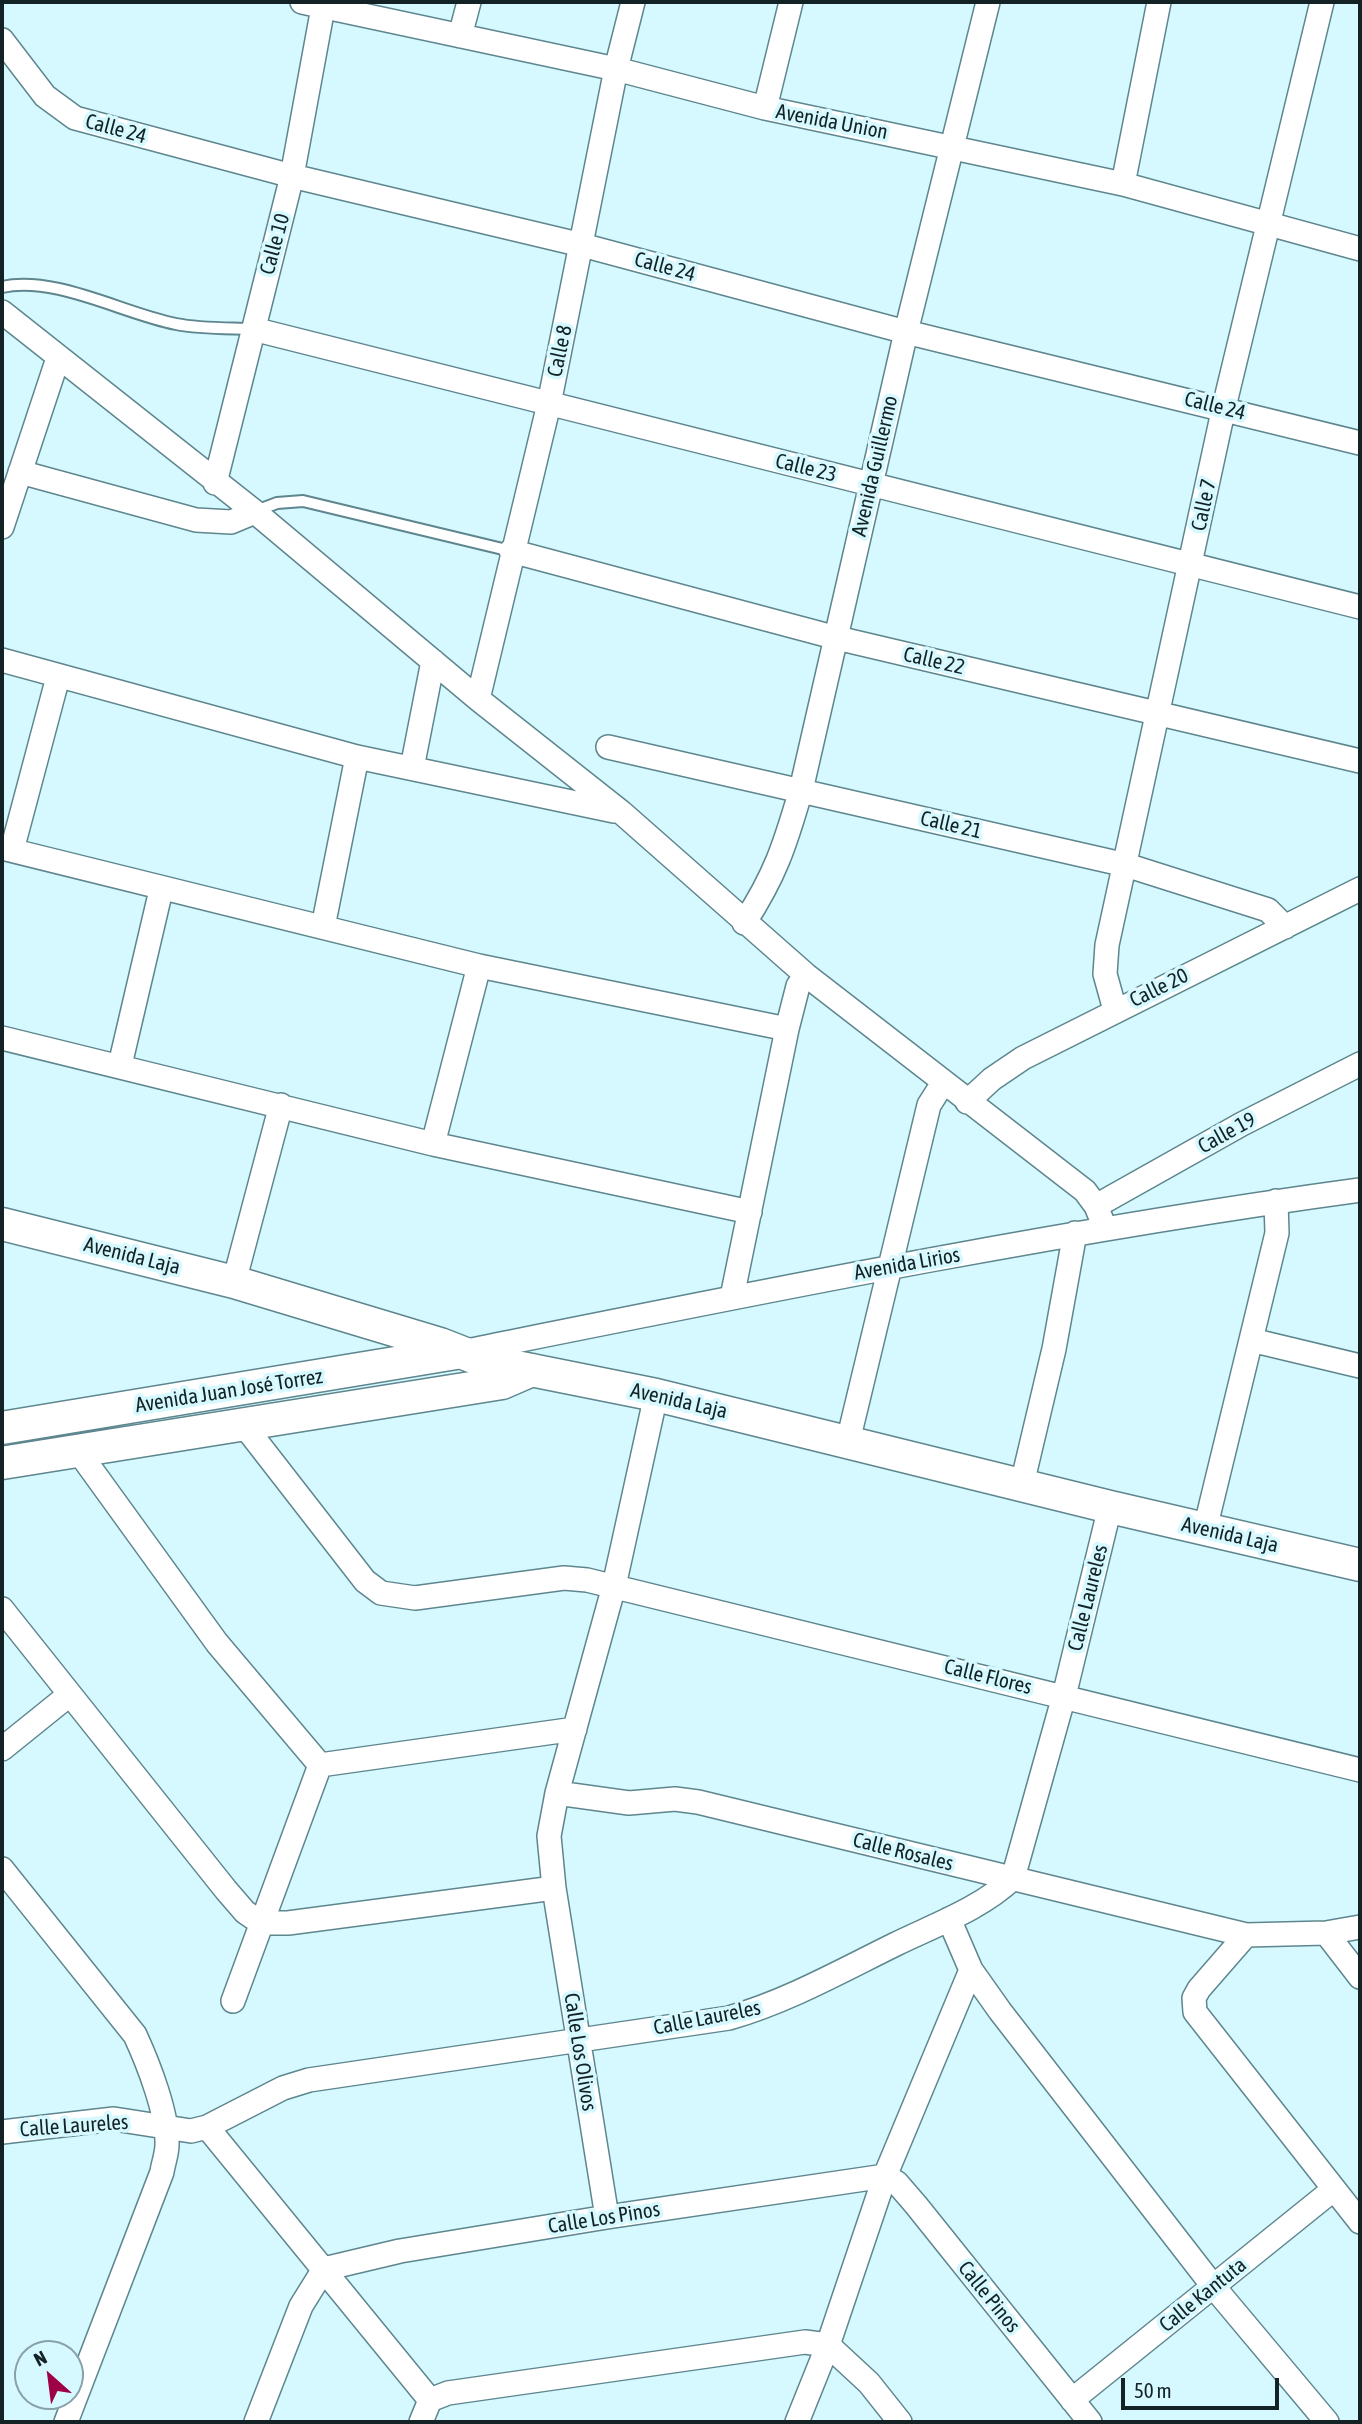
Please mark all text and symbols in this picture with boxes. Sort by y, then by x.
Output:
street label: Avenida Union [774,99,890,145]
street label: Calle 24 [83,109,149,149]
street label: Calle 10 [255,211,295,277]
street label: Calle 24 [632,247,698,287]
street label: Calle 8 [542,323,578,379]
street label: Calle 24 [1182,386,1248,426]
street label: Avenida Guillermo [847,393,903,539]
street label: Calle 23 [773,448,839,488]
street label: Calle 7 [1186,477,1222,533]
street label: Calle 22 [901,642,967,680]
street label: Calle 21 [918,806,984,844]
street label: Calle 20 [1125,963,1193,1013]
street label: Calle 19 [1194,1107,1260,1159]
street label: Avenida Laja [81,1232,183,1280]
street label: Avenida Lirios [852,1242,962,1286]
street label: Avenida Juan José Torrez [134,1364,324,1418]
street label: Avenida Laja [628,1378,730,1424]
street label: Avenida Laja [1179,1512,1281,1558]
street label: Calle Laureles [1063,1542,1113,1654]
street label: Calle Flores [942,1654,1034,1700]
street label: Calle Rosales [850,1827,956,1877]
street label: Calle Los Olivos [558,1991,602,2113]
street label: Calle Laureles [651,1995,763,2041]
street label: Calle Laureles [19,2110,129,2142]
street label: Calle Los Pinos [546,2197,662,2239]
street label: Calle Kantuta [1155,2252,1251,2338]
street label: Calle Pinos [953,2256,1025,2338]
north arrow [14,2340,84,2410]
text: N [30,2346,50,2371]
scale bar [1124,2364,1282,2408]
text: 50 m [1134,2378,1172,2402]

